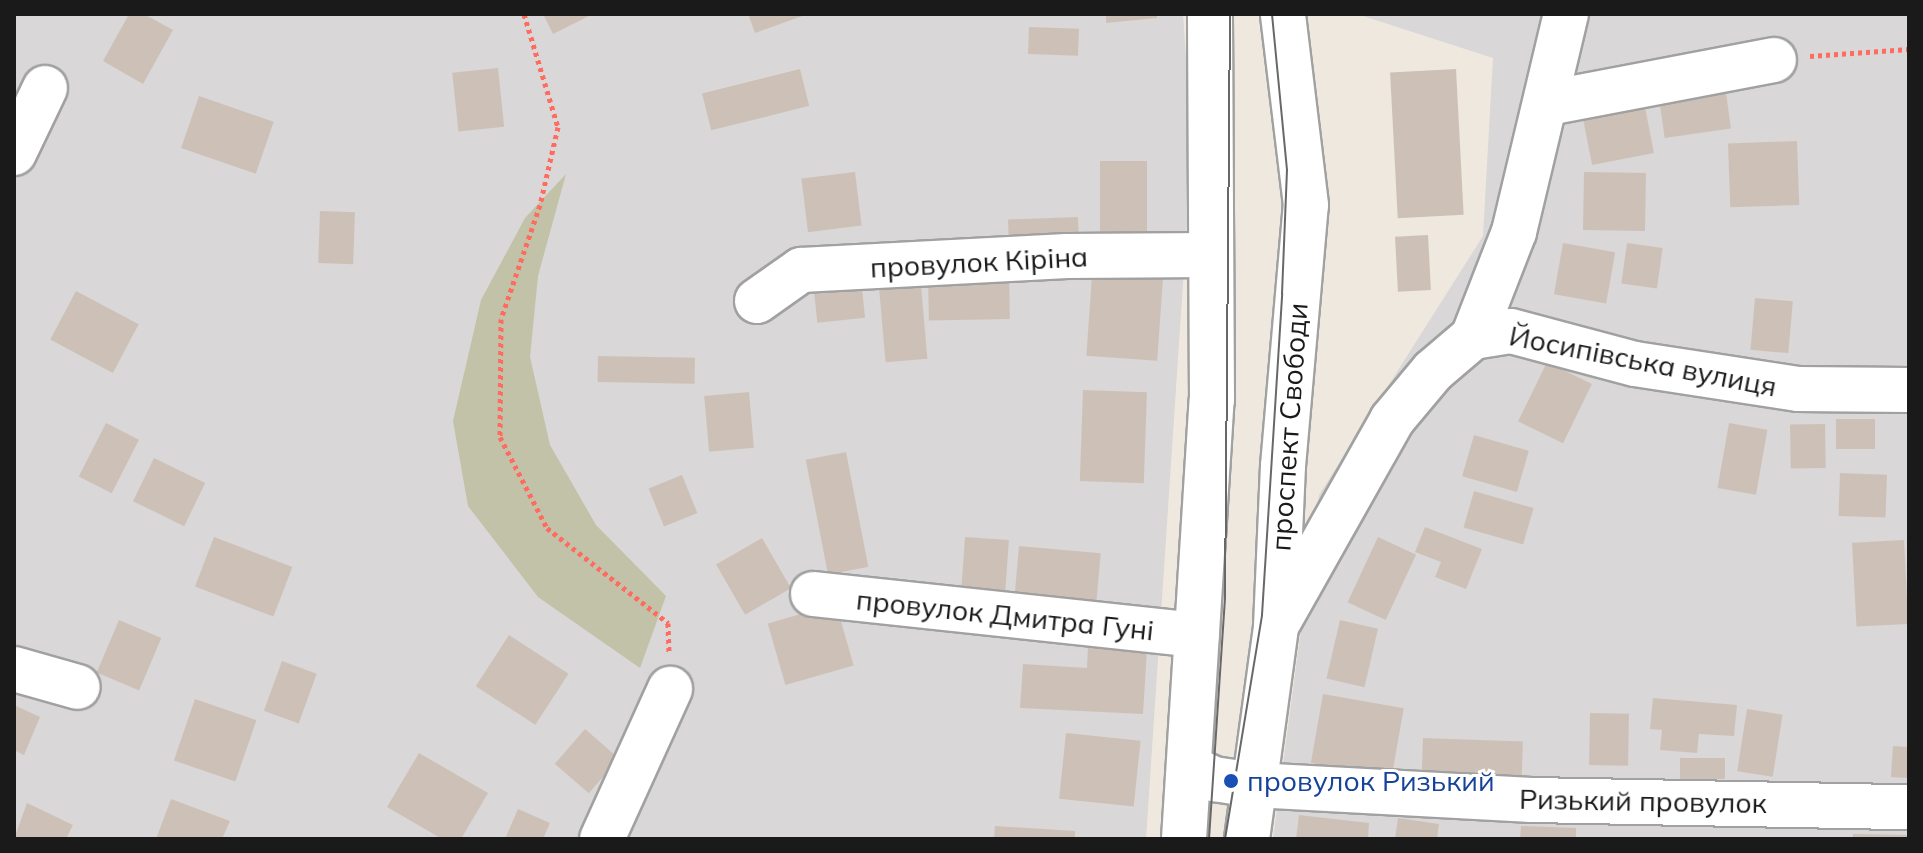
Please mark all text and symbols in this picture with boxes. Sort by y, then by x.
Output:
street label: провулок Кіріна [869,240,1089,284]
street label: проспект Свободи [1264,302,1314,552]
street label: Йосипівська вулиця [1506,319,1780,403]
street label: провулок Дмитра Гуні [855,583,1155,647]
place label: провулок Ризький [1247,764,1495,798]
marker: провулок Ризький [1222,772,1240,790]
street label: Ризький провулок [1519,782,1767,820]

